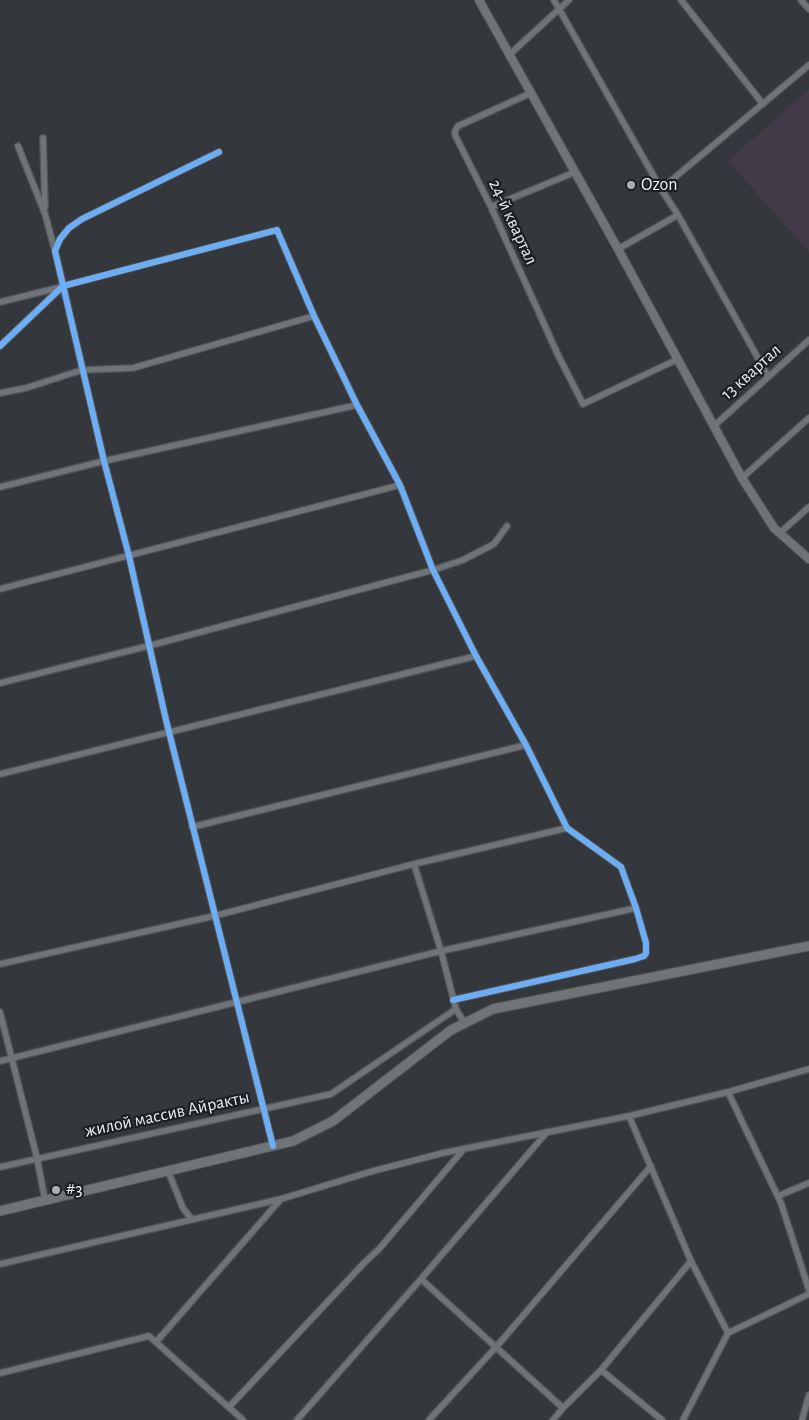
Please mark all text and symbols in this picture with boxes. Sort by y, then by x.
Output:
place label: Ozon [641,174,678,196]
street label: 24-й квартал [484,176,542,268]
marker: Ozon [625,179,637,191]
street label: 13 квартал [716,339,786,405]
street label: жилой массив Айракты [83,1086,251,1142]
place label: #3 [66,1179,83,1201]
marker: #3 [50,1184,62,1196]

